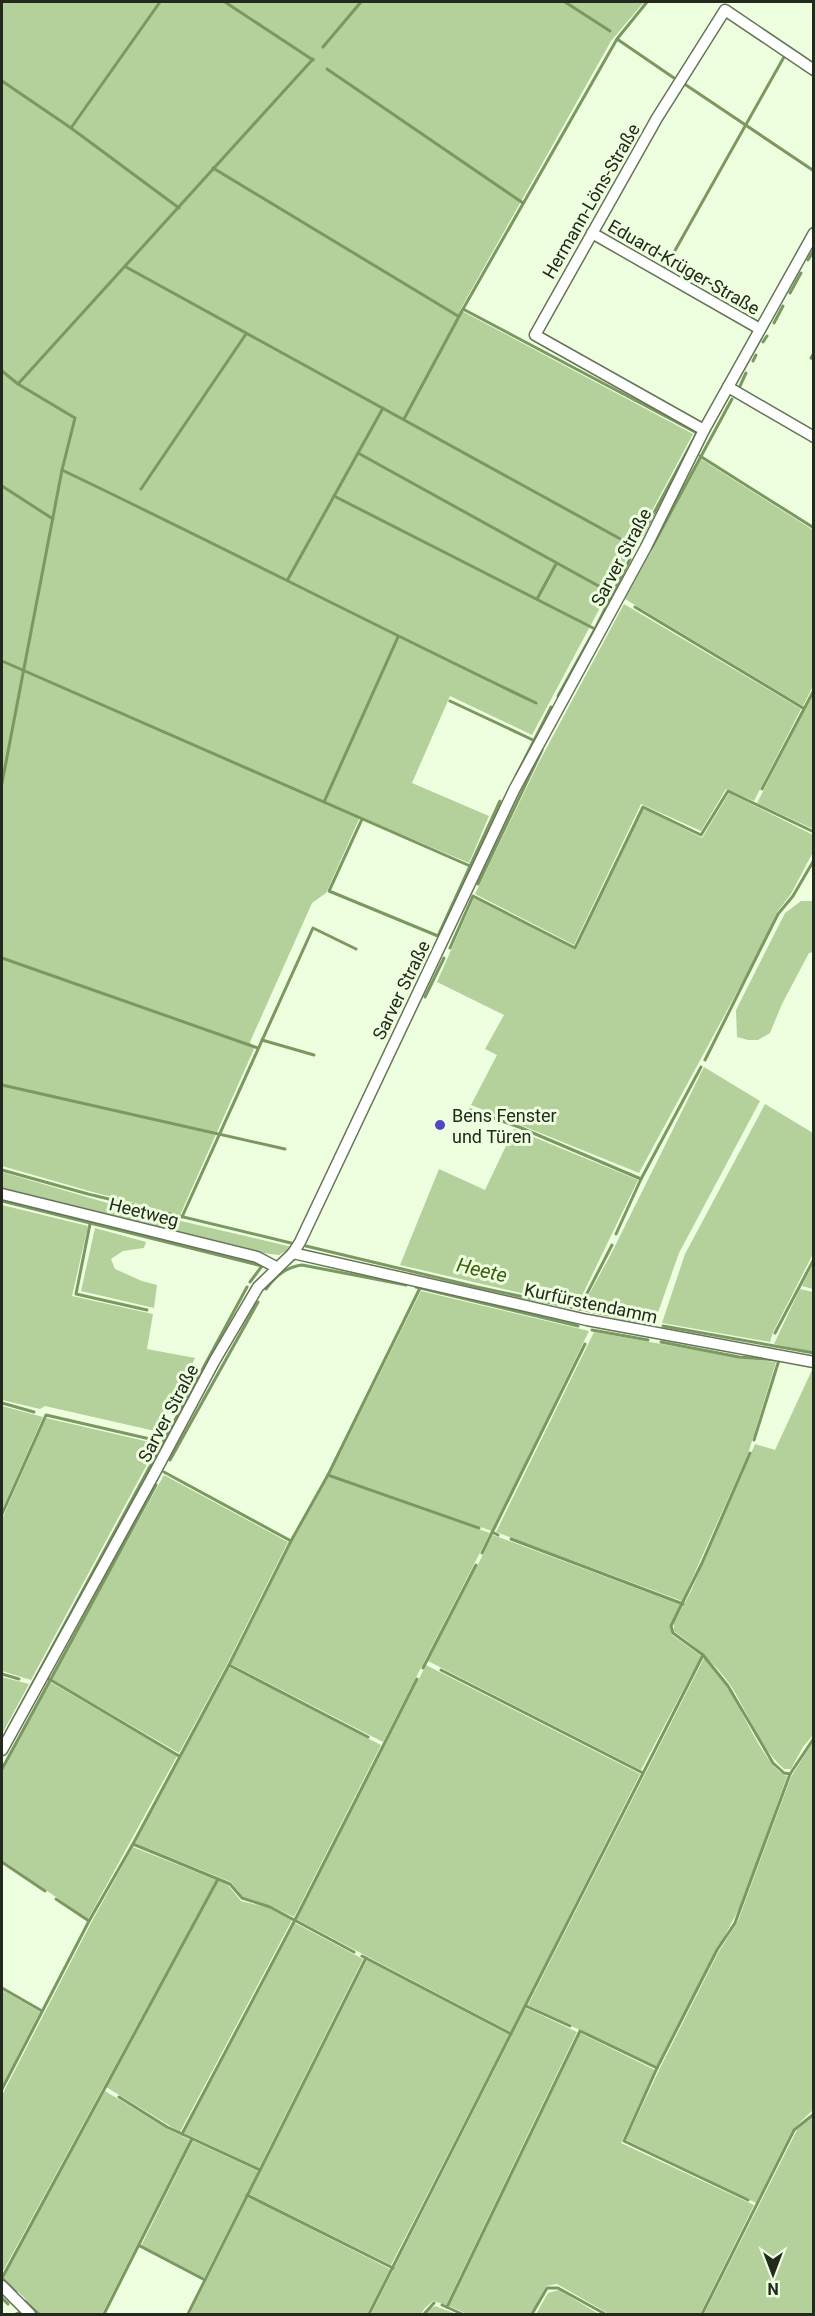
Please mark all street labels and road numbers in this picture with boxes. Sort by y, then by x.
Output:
street label: Hermann-Löns-Straße [538,120,644,282]
street label: Eduard-Krüger-Straße [605,215,763,319]
street label: Sarver Straße [586,504,656,610]
street label: Sarver Straße [368,937,434,1043]
street label: Heetweg [107,1193,181,1231]
street label: Kurfürstendamm [522,1279,660,1327]
street label: Sarver Straße [133,1360,203,1466]

